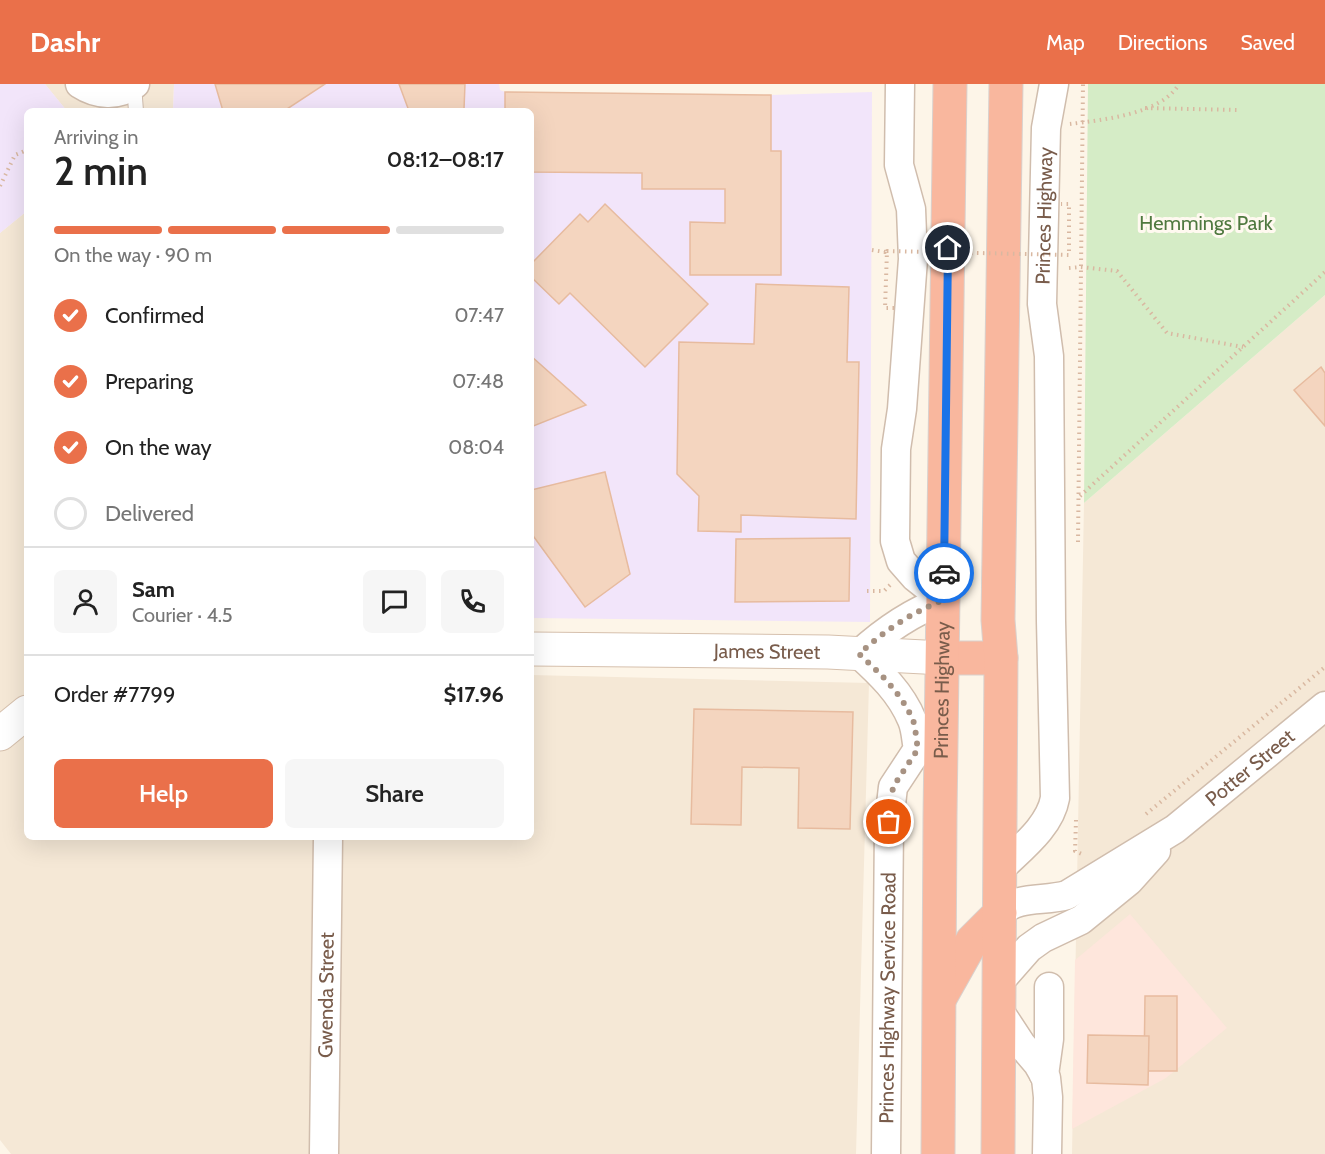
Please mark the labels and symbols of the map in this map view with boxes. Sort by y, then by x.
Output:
street label: Princes Highway [1030,147,1058,285]
park label: Hemmings Park [1139,211,1273,235]
pin [922,222,973,273]
courier [914,543,974,603]
street label: Princes Highway [929,621,955,759]
street label: James Street [713,639,821,664]
street label: Potter Street [1200,724,1299,811]
pin [863,796,914,847]
street label: Princes Highway Service Road [874,872,901,1124]
street label: Gwenda Street [313,932,339,1058]

